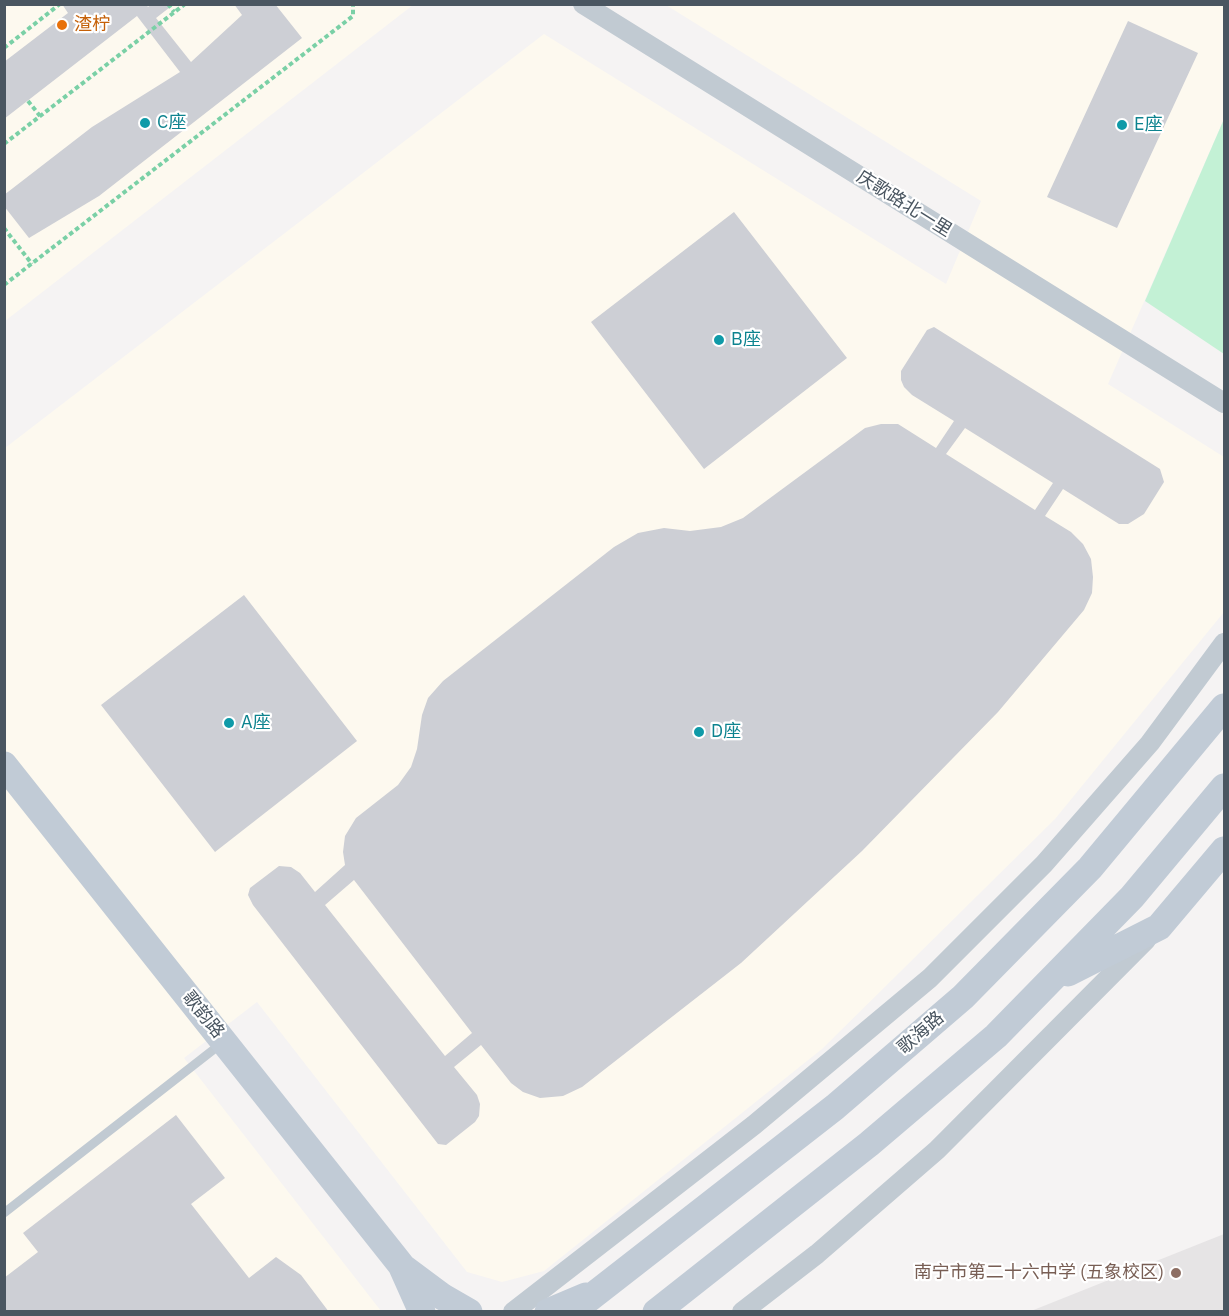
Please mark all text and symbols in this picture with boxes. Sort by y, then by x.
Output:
place label: 渣柠 [74,14,110,36]
marker: 渣柠 [55,18,69,32]
place label: C座 [157,112,186,134]
place label: E座 [1134,114,1162,136]
marker: C座 [138,116,152,130]
marker: E座 [1115,118,1129,132]
street label: 庆歌路北一里 [852,166,956,242]
place label: B座 [731,329,761,351]
marker: B座 [712,333,726,347]
place label: A座 [241,712,271,734]
marker: A座 [222,716,236,730]
place label: D座 [711,721,741,743]
marker: D座 [692,725,706,739]
street label: 歌韵路 [178,987,228,1043]
street label: 歌海路 [894,1007,948,1059]
place label: 南宁市第二十六中学 (五象校区) [914,1262,1164,1284]
marker: 南宁市第二十六中学 (五象校区) [1169,1266,1183,1280]

